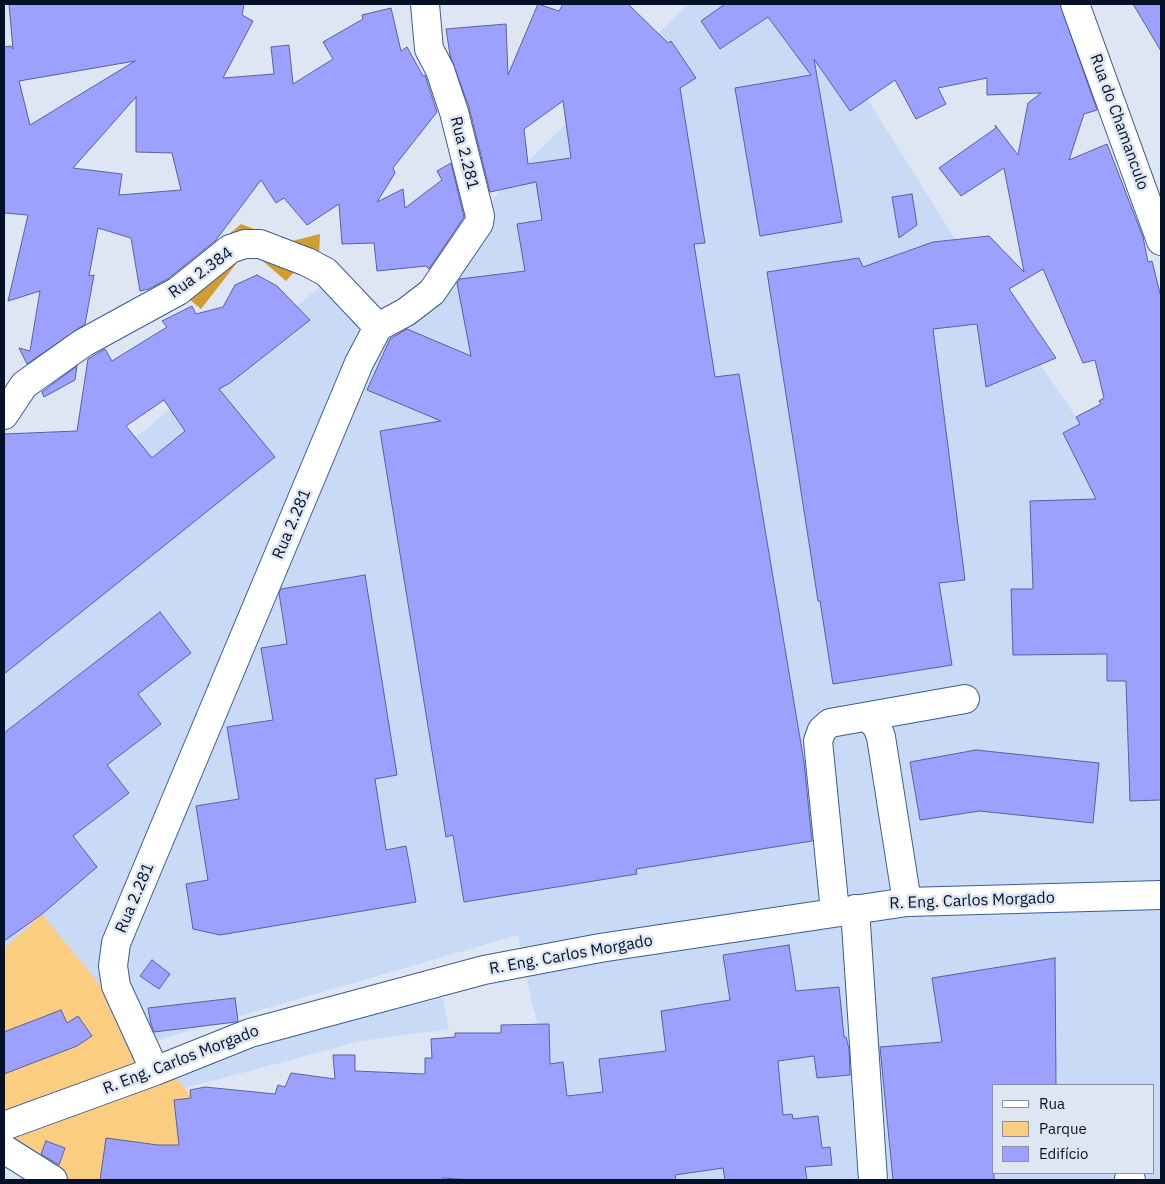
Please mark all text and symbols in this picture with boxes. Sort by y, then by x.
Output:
street label: Rua do Chamanculo [1085,51,1153,193]
street label: Rua 2.281 [446,115,482,191]
street label: Rua 2.384 [165,243,237,303]
street label: Rua 2.281 [269,486,315,562]
street label: Rua 2.281 [112,860,158,936]
street label: R. Eng. Carlos Morgado [889,889,1055,913]
street label: R. Eng. Carlos Morgado [488,931,654,979]
street label: R. Eng. Carlos Morgado [100,1021,262,1099]
legend [992,1084,1155,1174]
text: Rua [1039,1094,1065,1113]
text: Parque [1039,1119,1087,1138]
text: Edifício [1039,1144,1088,1163]

